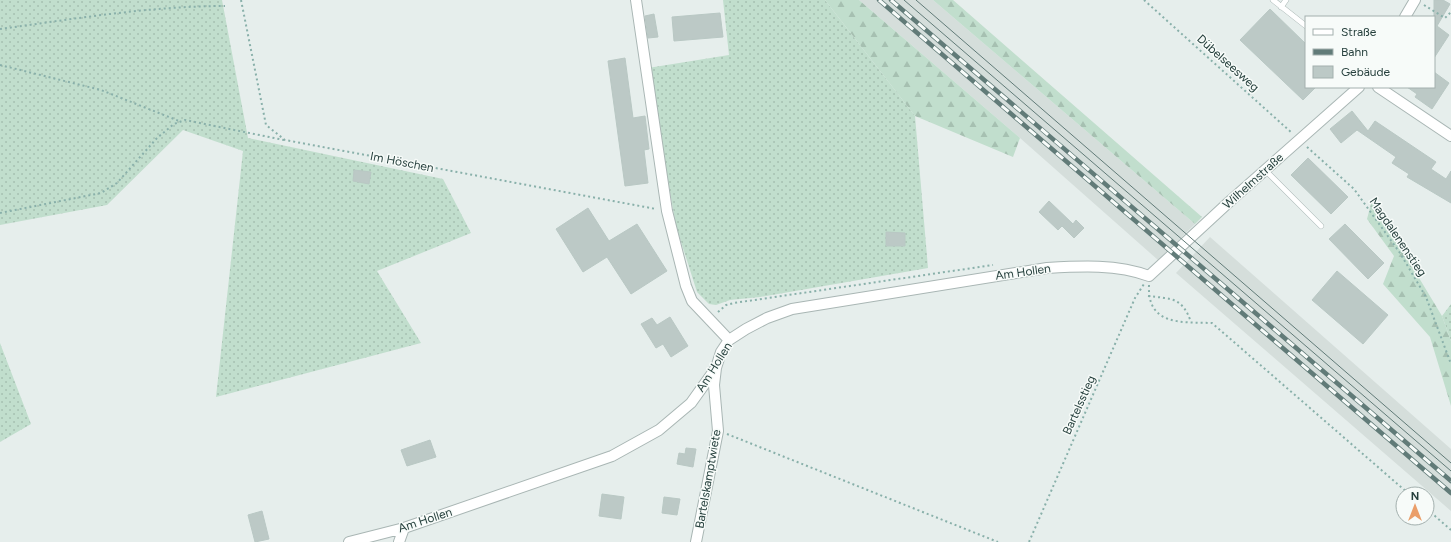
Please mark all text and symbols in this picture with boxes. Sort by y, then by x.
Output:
legend [1305,16,1435,88]
text: Straße [1341,25,1377,39]
street label: Dübelseesweg [1194,32,1262,94]
text: Bahn [1341,45,1368,59]
text: Gebäude [1341,65,1391,79]
street label: Im Höschen [369,149,435,175]
street label: Wilhelmstraße [1220,150,1287,212]
street label: Magdalenenstieg [1366,195,1430,279]
street label: Am Hollen [994,261,1052,283]
street label: Am Hollen [693,339,735,394]
street label: Bartelsstieg [1060,373,1098,437]
street label: Bartelskamptwiete [692,428,724,530]
north arrow [1395,486,1435,526]
text: N [1411,490,1419,503]
street label: Am Hollen [396,505,454,535]

